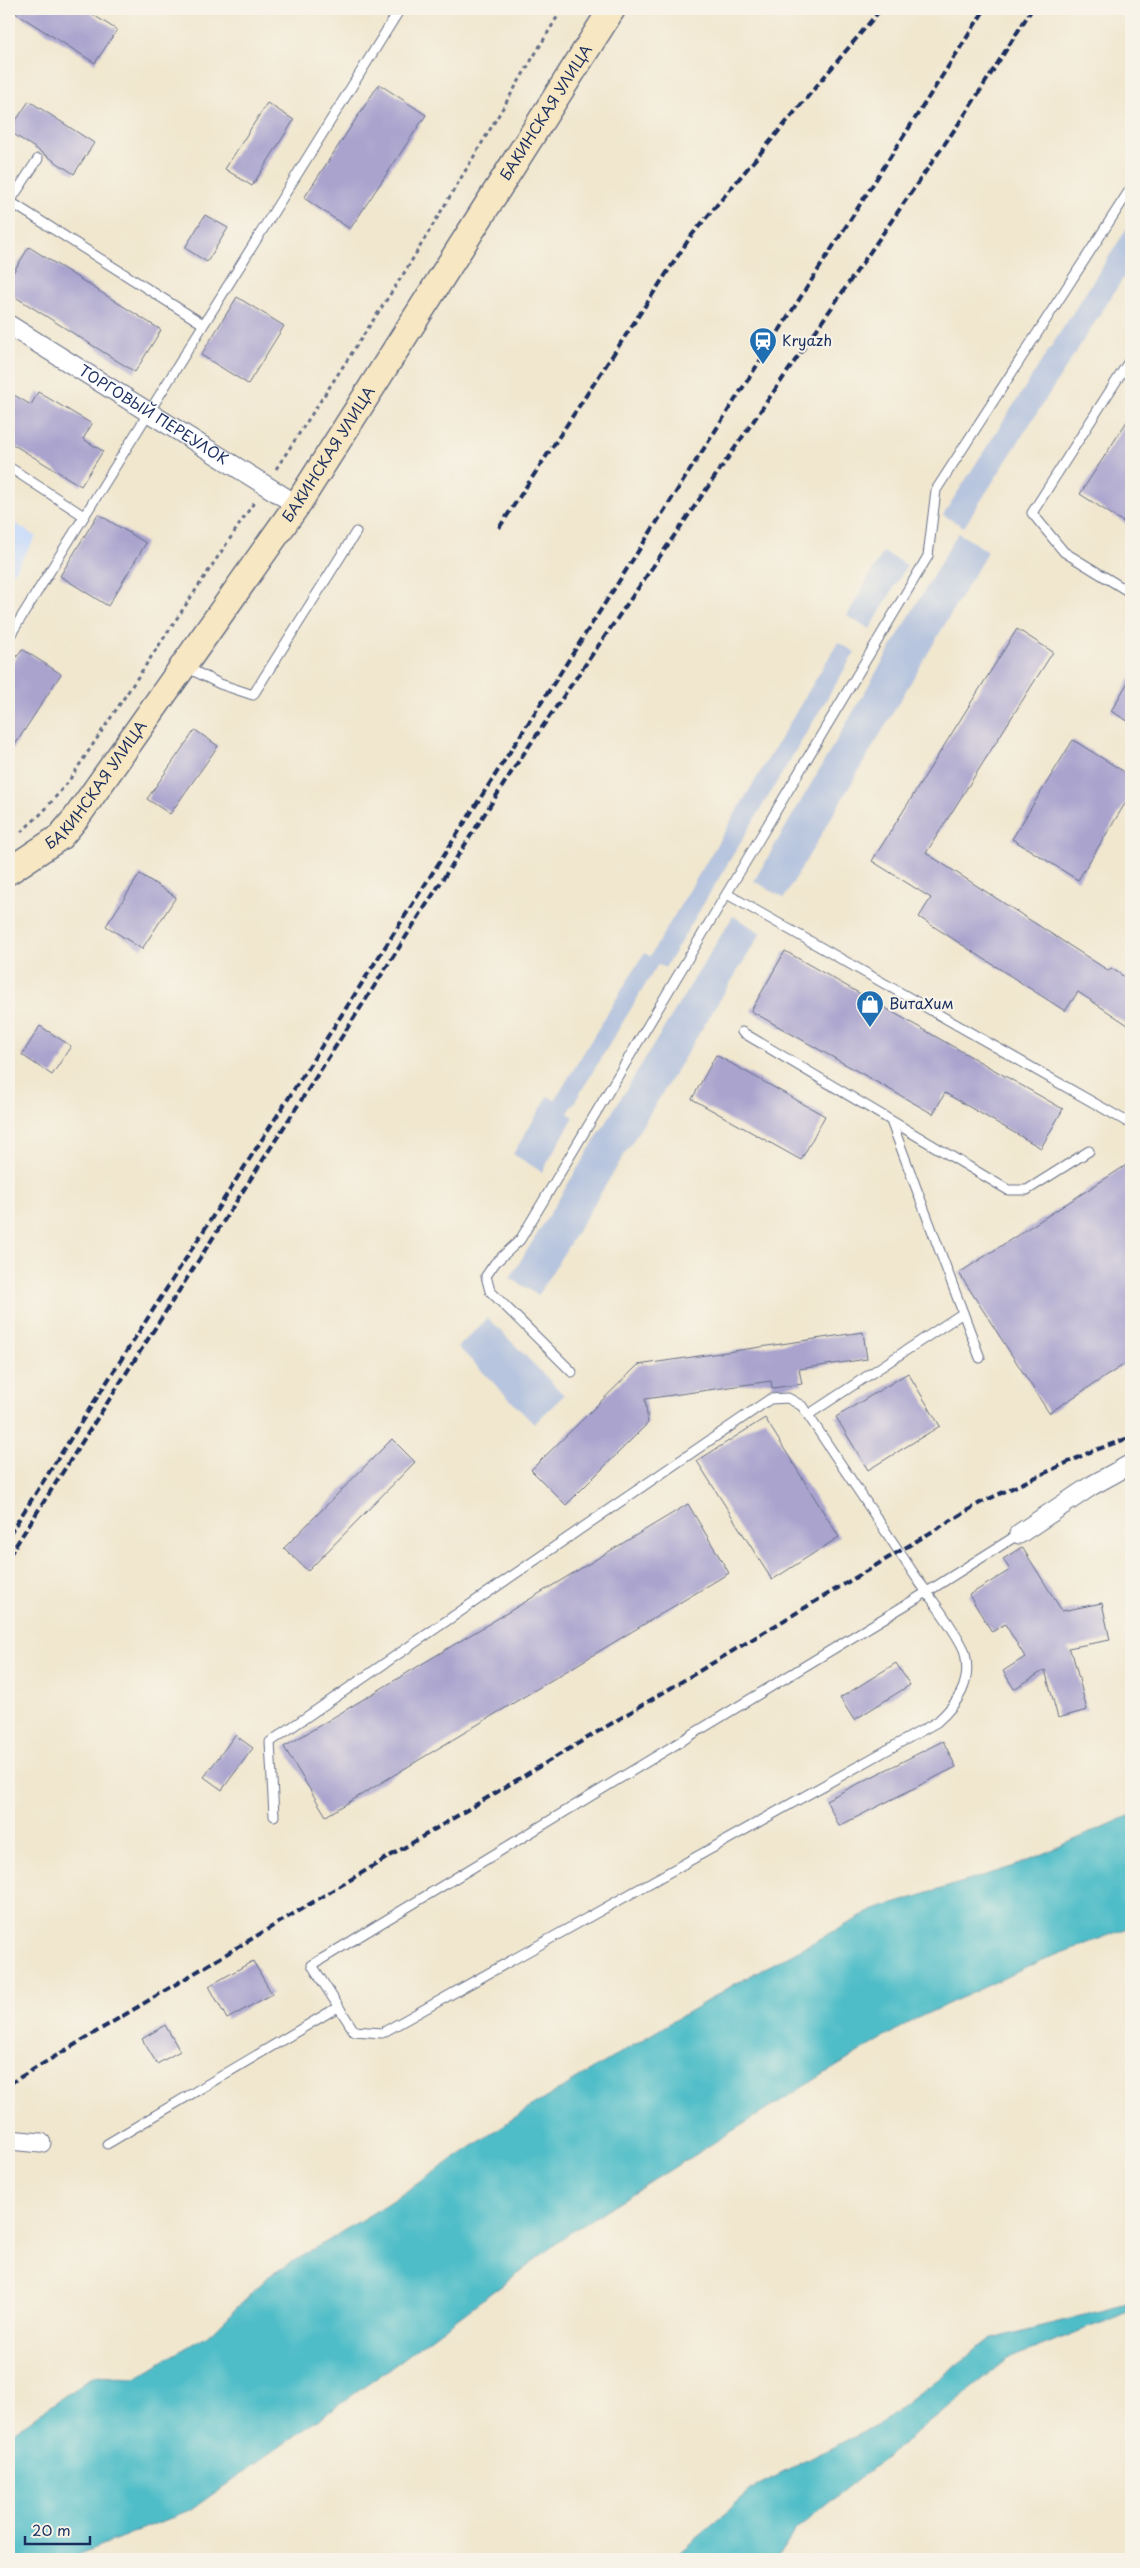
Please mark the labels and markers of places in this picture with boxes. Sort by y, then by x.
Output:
station icon: Kryazh [748,326,778,365]
place label: Kryazh [782,328,832,351]
shop icon: ВитаХим [855,989,885,1028]
place label: ВитаХим [889,991,954,1014]

